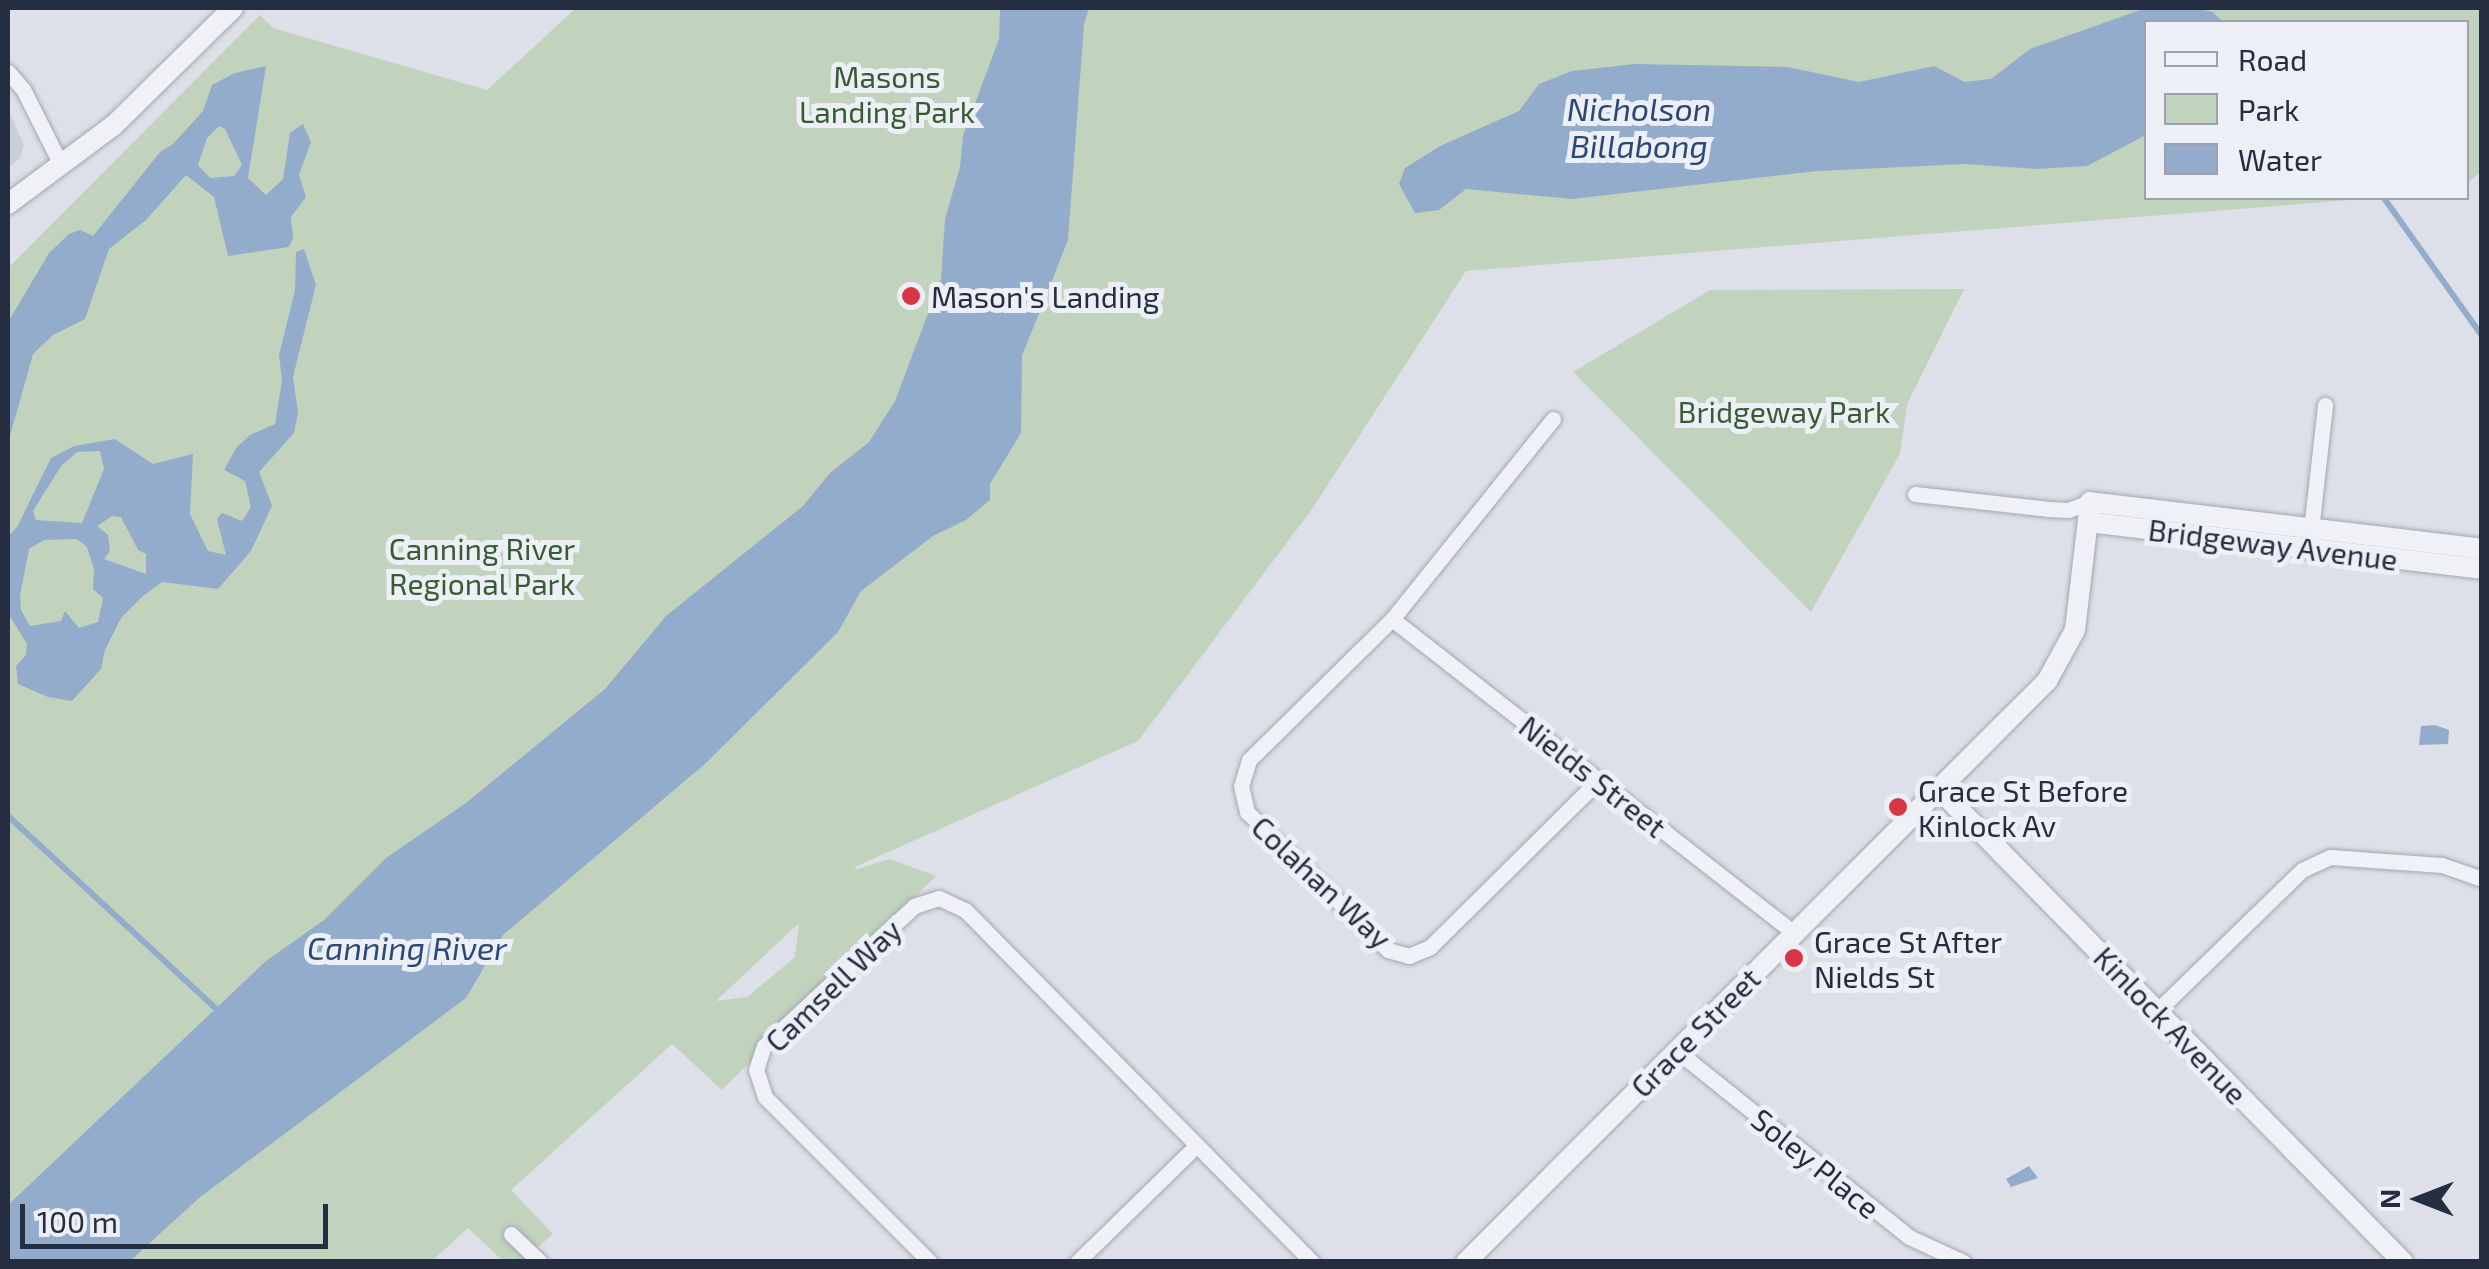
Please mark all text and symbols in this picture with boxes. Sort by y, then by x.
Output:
legend [2144,20,2469,200]
text: Road [2238,41,2307,77]
park label: Masons Landing Park [799,58,975,128]
water label: Nicholson Billabong [1567,90,1711,165]
text: Park [2238,91,2299,127]
text: Water [2238,141,2322,177]
place label: Mason's Landing [931,278,1160,314]
marker: Mason's Landing [900,285,922,307]
park label: Bridgeway Park [1678,393,1890,429]
street label: Bridgeway Avenue [2146,511,2400,577]
park label: Canning River Regional Park [389,530,575,600]
street label: Nields Street [1513,708,1673,844]
place label: Grace St Before Kinlock Av [1918,772,2128,842]
marker: Grace St Before Kinlock Av [1887,796,1909,818]
street label: Colahan Way [1245,808,1399,956]
street label: Camsell Way [757,911,909,1059]
place label: Grace St After Nields St [1814,923,2003,994]
water label: Canning River [307,928,507,966]
street label: Kinlock Avenue [2087,939,2255,1111]
marker: Grace St After Nields St [1783,947,1805,969]
street label: Grace Street [1623,960,1767,1104]
street label: Soley Place [1744,1100,1888,1226]
north arrow [2369,1149,2469,1249]
scale bar [25,1184,332,1246]
text: N [2372,1189,2406,1209]
text: 100 m [37,1203,118,1239]

